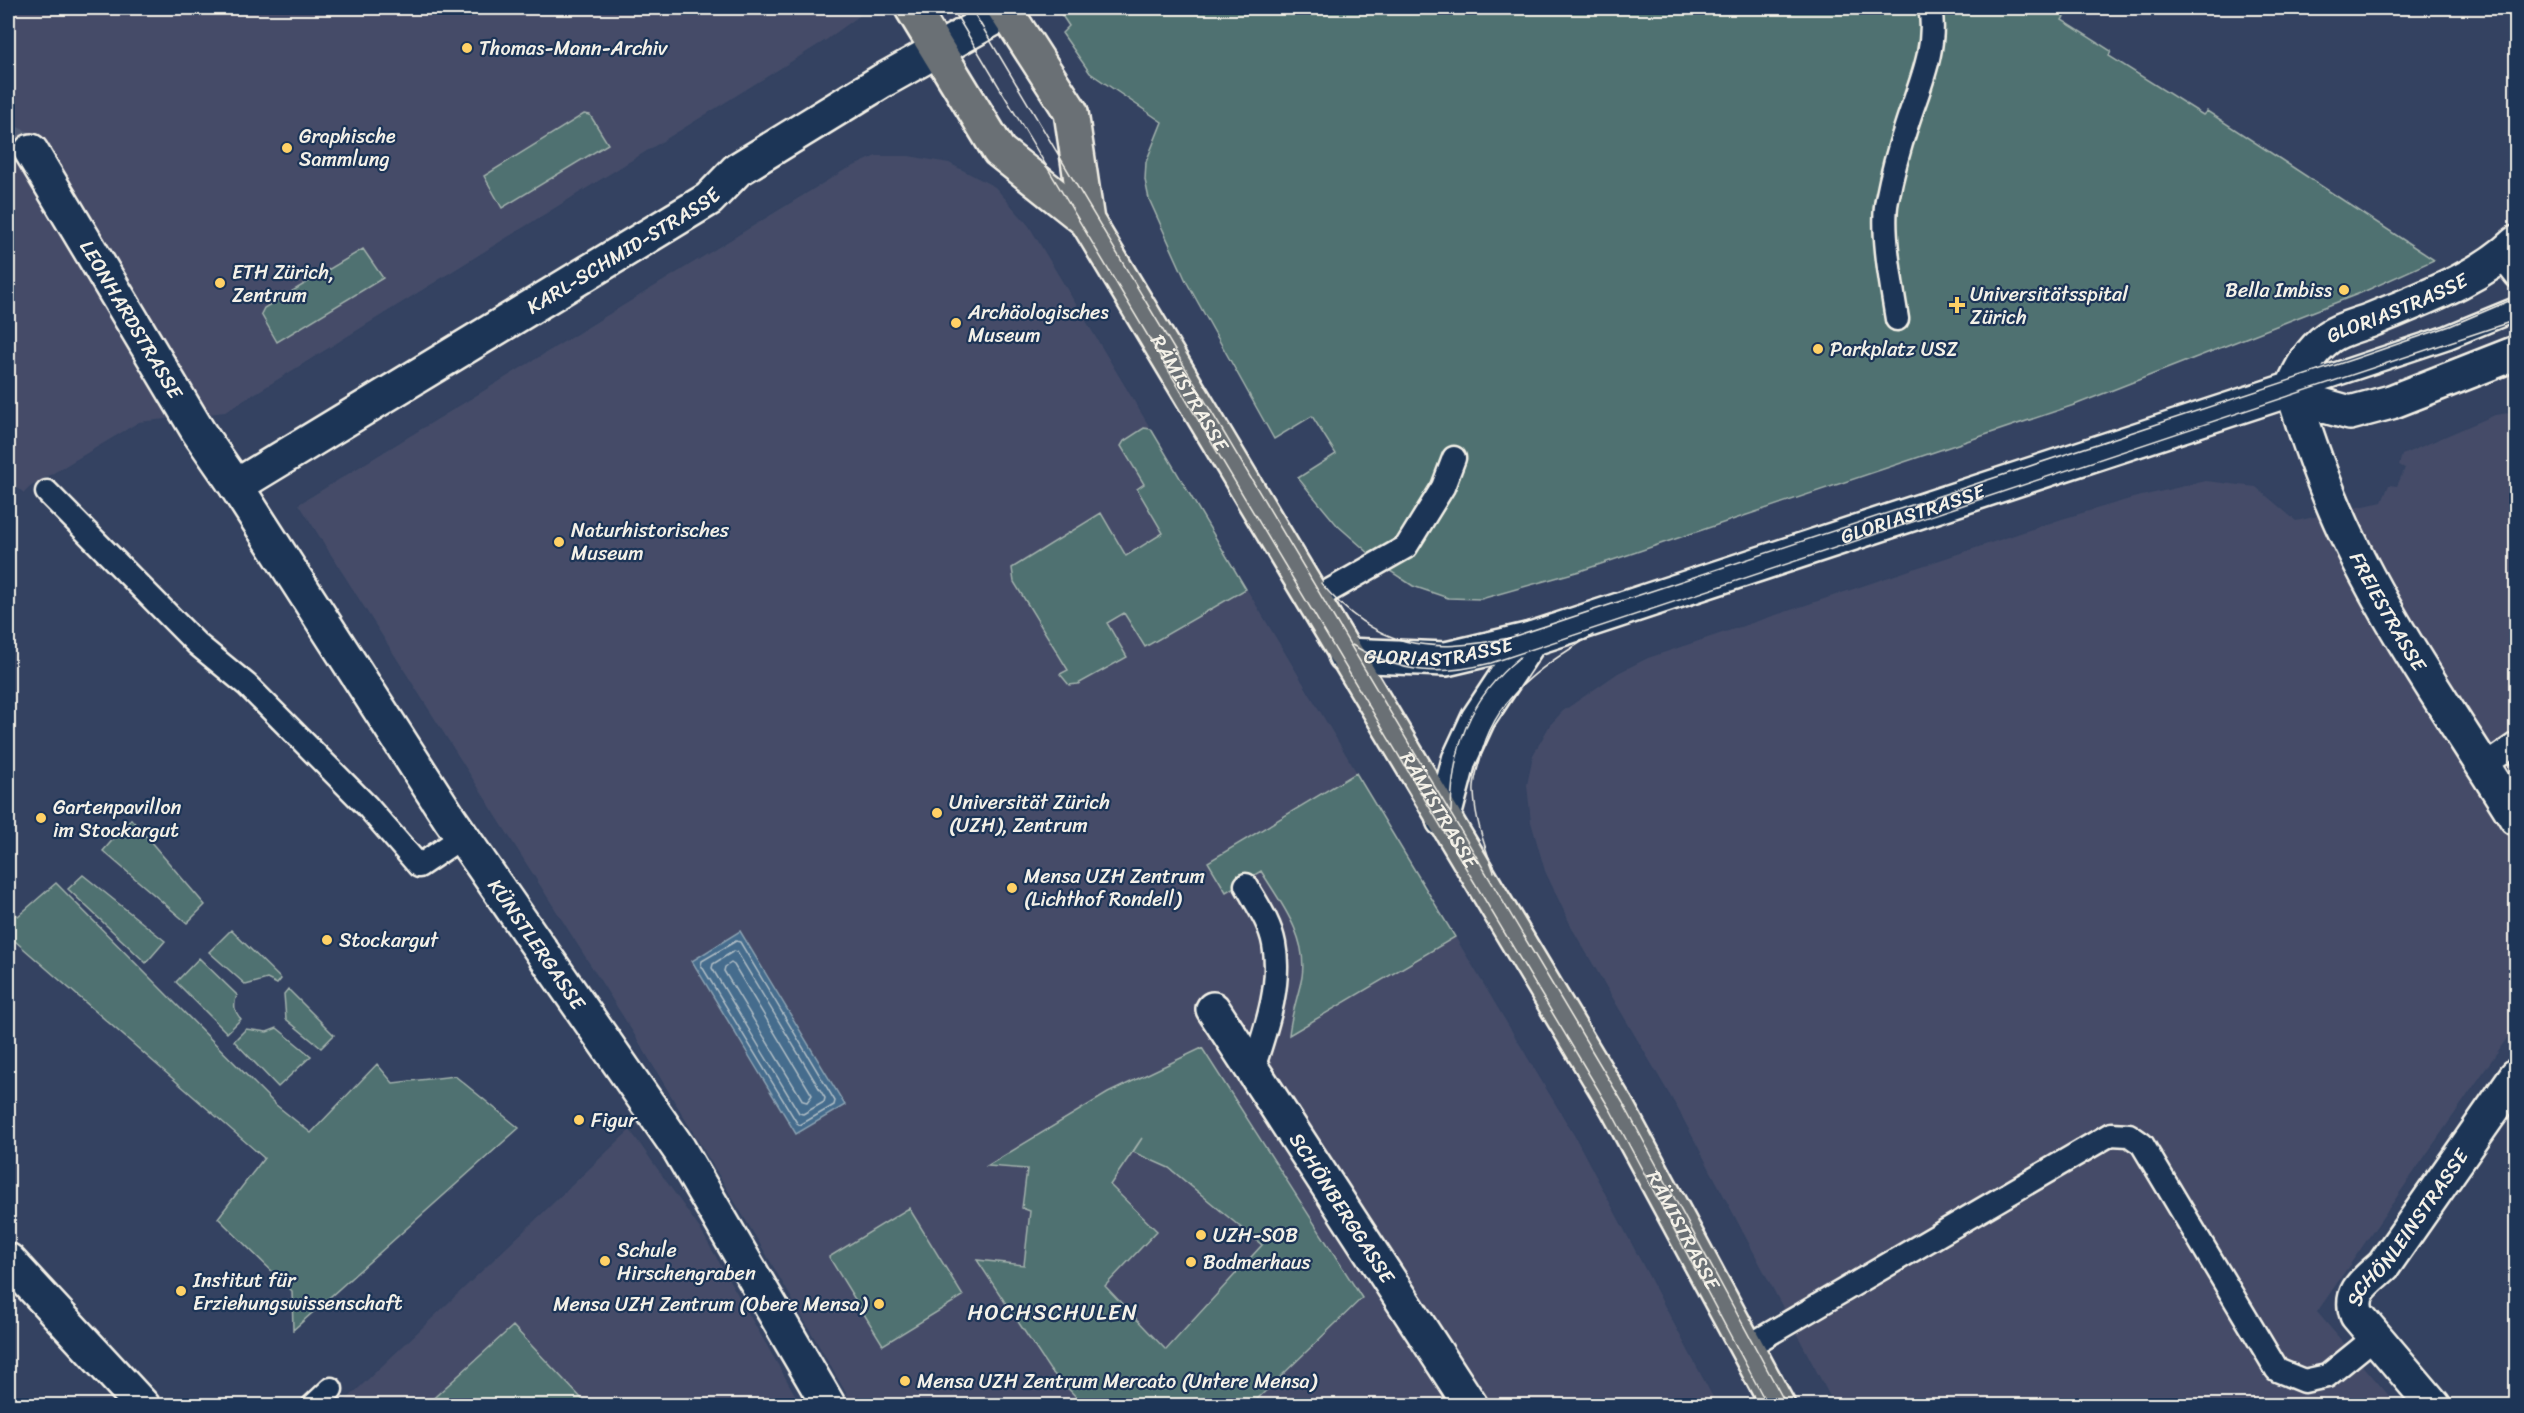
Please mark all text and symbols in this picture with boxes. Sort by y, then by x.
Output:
place label: Thomas-Mann-Archiv [479,31,668,66]
marker: Thomas-Mann-Archiv [460,41,474,55]
place label: Graphische Sammlung [299,119,396,177]
marker: Graphische Sammlung [280,141,294,155]
street label: KARL-SCHMID-STRASSE [519,178,730,323]
street label: LEONHARDSTRASSE [70,233,194,407]
place label: ETH Zürich, Zentrum [232,255,334,313]
street label: GLORIASTRASSE [2319,262,2476,353]
place label: Bella Imbiss [2225,273,2333,308]
marker: ETH Zürich, Zentrum [213,276,227,290]
place label: Universitätsspital Zürich [1970,277,2129,335]
marker: Bella Imbiss [2337,283,2351,297]
place label: Archäologisches Museum [967,295,1109,353]
marker: Universitätsspital Zürich [1948,296,1966,314]
marker: Archäologisches Museum [949,316,963,330]
street label: RÄMISTRASSE [1141,327,1240,460]
place label: Parkplatz USZ [1830,332,1959,367]
marker: Parkplatz USZ [1811,342,1825,356]
street label: GLORIASTRASSE [1836,473,1991,554]
place label: Naturhistorisches Museum [571,513,730,571]
marker: Naturhistorisches Museum [552,535,566,549]
street label: FREIESTRASSE [2340,546,2437,680]
street label: GLORIASTRASSE [1363,626,1518,677]
street label: RÄMISTRASSE [1390,744,1489,877]
place label: Universität Zürich (UZH), Zentrum [949,785,1110,843]
place label: Gartenpavillon im Stockargut [53,790,182,848]
marker: Universität Zürich (UZH), Zentrum [930,806,944,820]
marker: Gartenpavillon im Stockargut [34,811,48,825]
place label: Mensa UZH Zentrum (Lichthof Rondell) [1024,859,1205,917]
street label: KÜNSTLERGASSE [479,871,596,1019]
marker: Mensa UZH Zentrum (Lichthof Rondell) [1005,881,1019,895]
place label: Stockargut [339,923,439,958]
marker: Stockargut [320,933,334,947]
place label: Figur [591,1103,638,1138]
marker: Figur [572,1113,586,1127]
street label: SCHÖNBERGGASSE [1280,1125,1405,1292]
street label: SCHÖNLEINSTRASSE [2337,1140,2479,1309]
street label: RÄMISTRASSE [1637,1164,1731,1298]
place label: UZH-SOB [1213,1218,1298,1253]
marker: UZH-SOB [1194,1228,1208,1242]
place label: Schule Hirschengraben [617,1233,756,1291]
place label: Bodmerhaus [1203,1245,1311,1280]
marker: Schule Hirschengraben [598,1254,612,1268]
marker: Bodmerhaus [1184,1255,1198,1269]
place label: Institut für Erziehungswissenschaft [192,1263,402,1321]
marker: Institut für Erziehungswissenschaft [174,1284,188,1298]
place label: Mensa UZH Zentrum (Obere Mensa) [553,1287,868,1322]
district label: HOCHSCHULEN [968,1293,1138,1332]
marker: Mensa UZH Zentrum (Obere Mensa) [872,1297,886,1311]
place label: Mensa UZH Zentrum Mercato (Untere Mensa) [917,1364,1317,1399]
marker: Mensa UZH Zentrum Mercato (Untere Mensa) [898,1374,912,1388]

